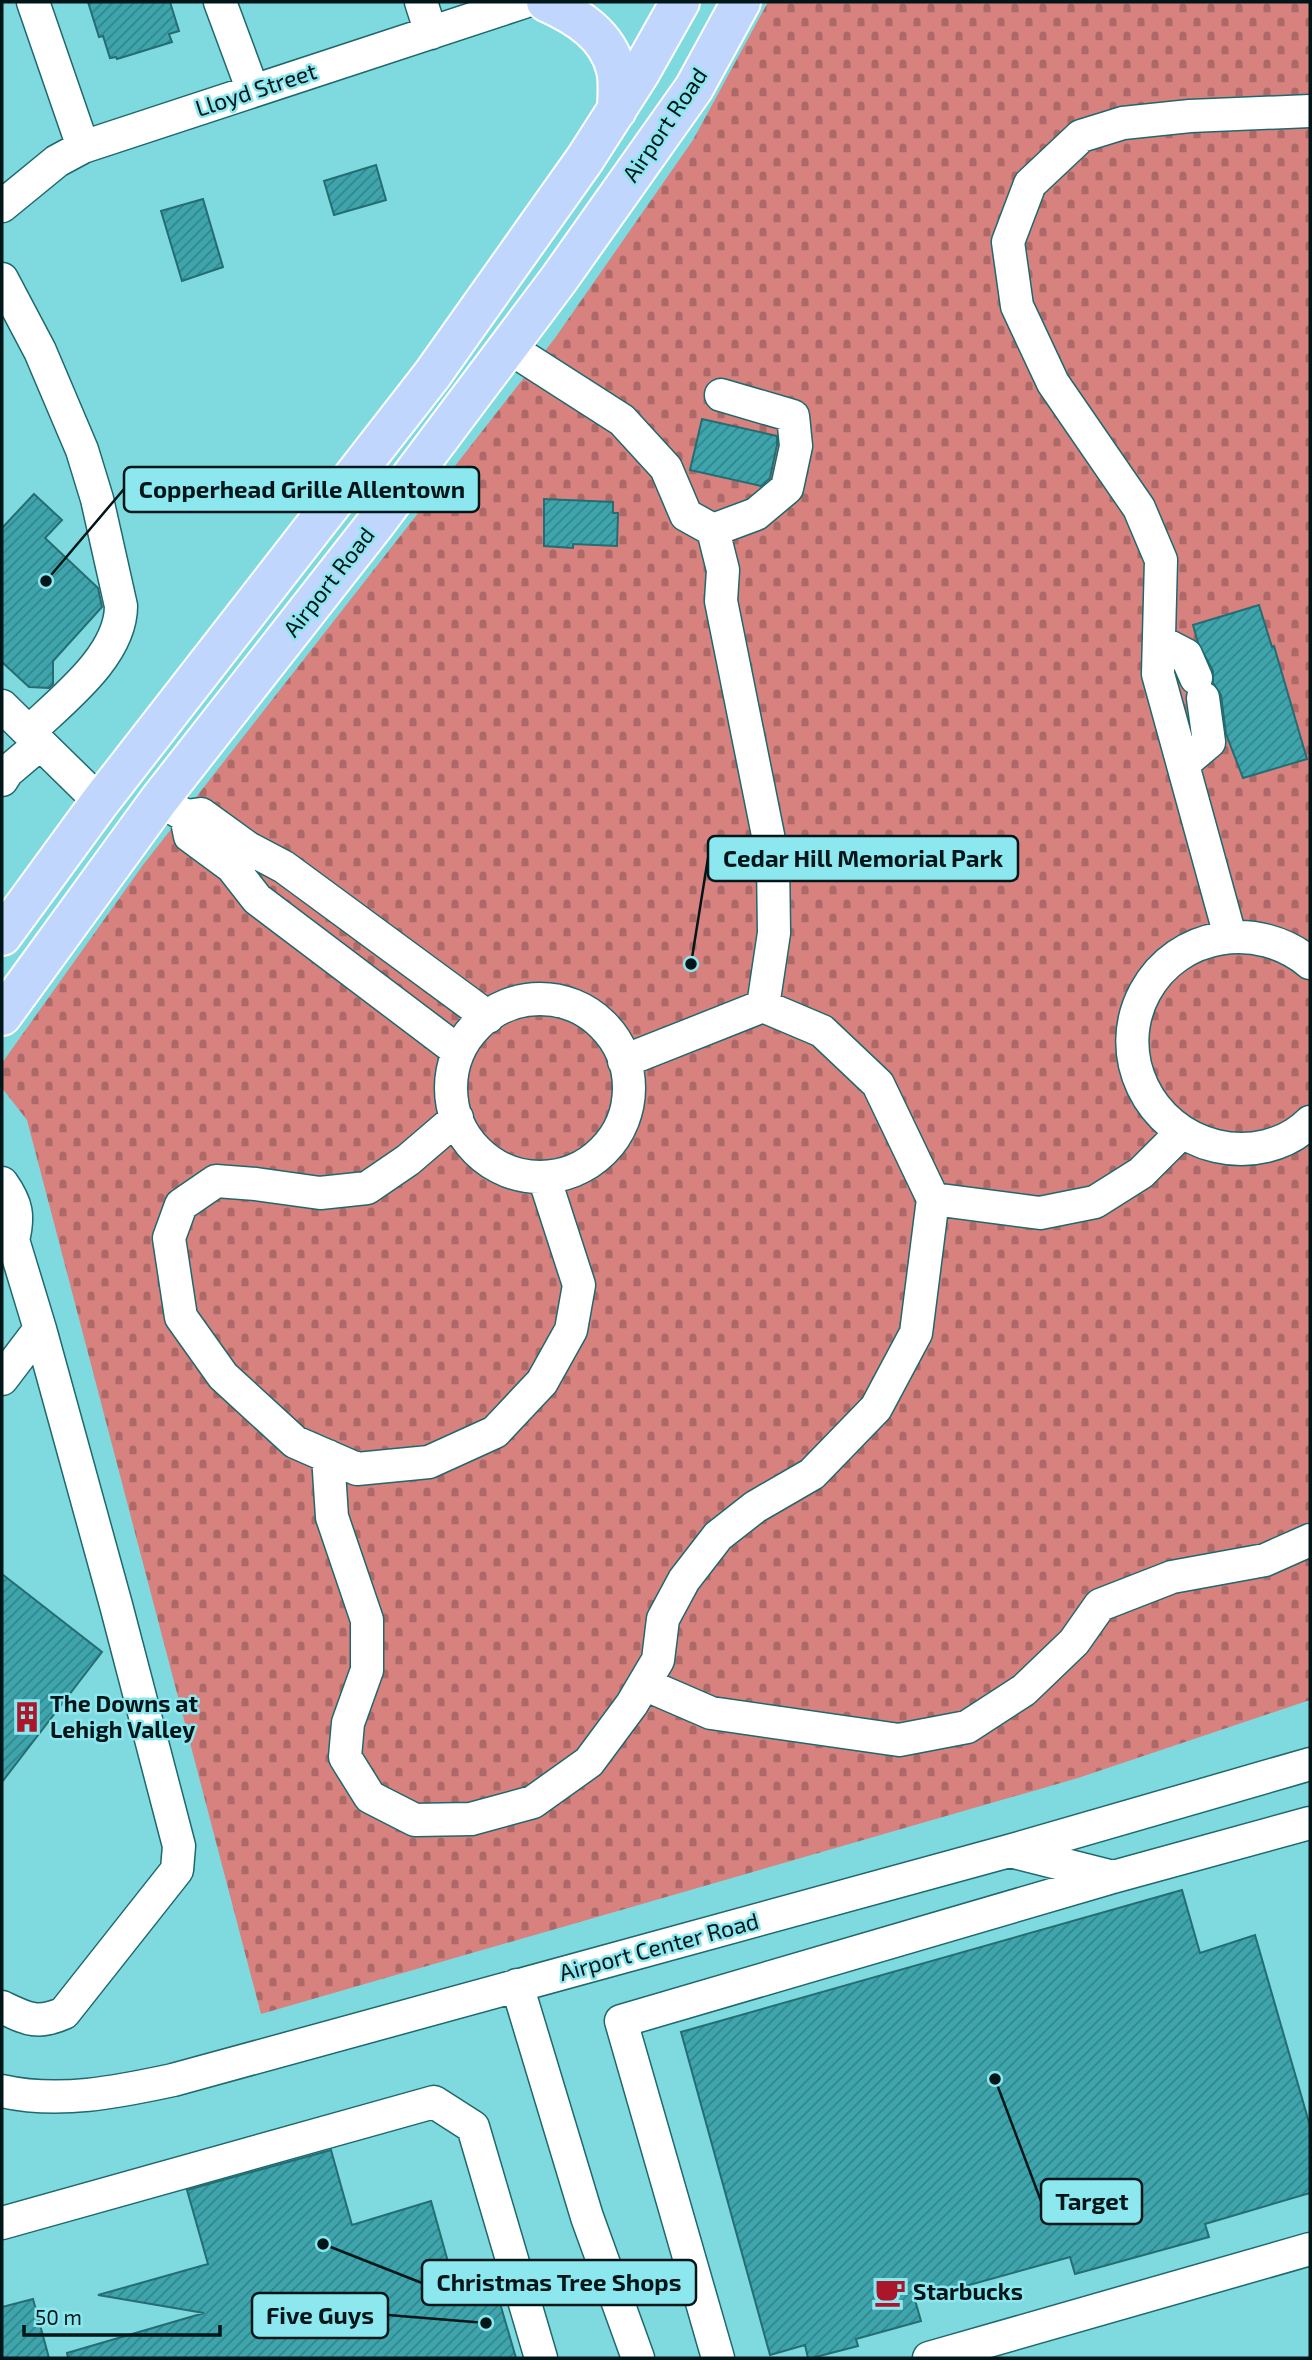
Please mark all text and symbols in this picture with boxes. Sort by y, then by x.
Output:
street label: Lloyd Street [192,56,320,122]
street label: Airport Road [616,62,713,187]
callout: Copperhead Grille Allentown [124,467,479,512]
text: Copperhead Grille Allentown [139,474,465,503]
street label: Airport Road [277,521,380,642]
callout: Cedar Hill Memorial Park [708,836,1018,881]
text: Cedar Hill Memorial Park [723,843,1004,872]
place label: The Downs at Lehigh Valley [50,1689,198,1743]
building icon: The Downs at Lehigh Valley [10,1700,44,1734]
street label: Airport Center Road [556,1906,762,1986]
callout: Target [1041,2179,1142,2224]
text: Target [1055,2186,1129,2215]
callout: Christmas Tree Shops [422,2260,696,2305]
text: Christmas Tree Shops [437,2267,681,2296]
cafe icon: Starbucks [873,2275,907,2309]
place label: Starbucks [913,2277,1023,2305]
callout: Five Guys [252,2293,388,2338]
scale bar [24,2294,220,2338]
text: Five Guys [266,2300,374,2329]
text: 50 m [35,2304,82,2329]

